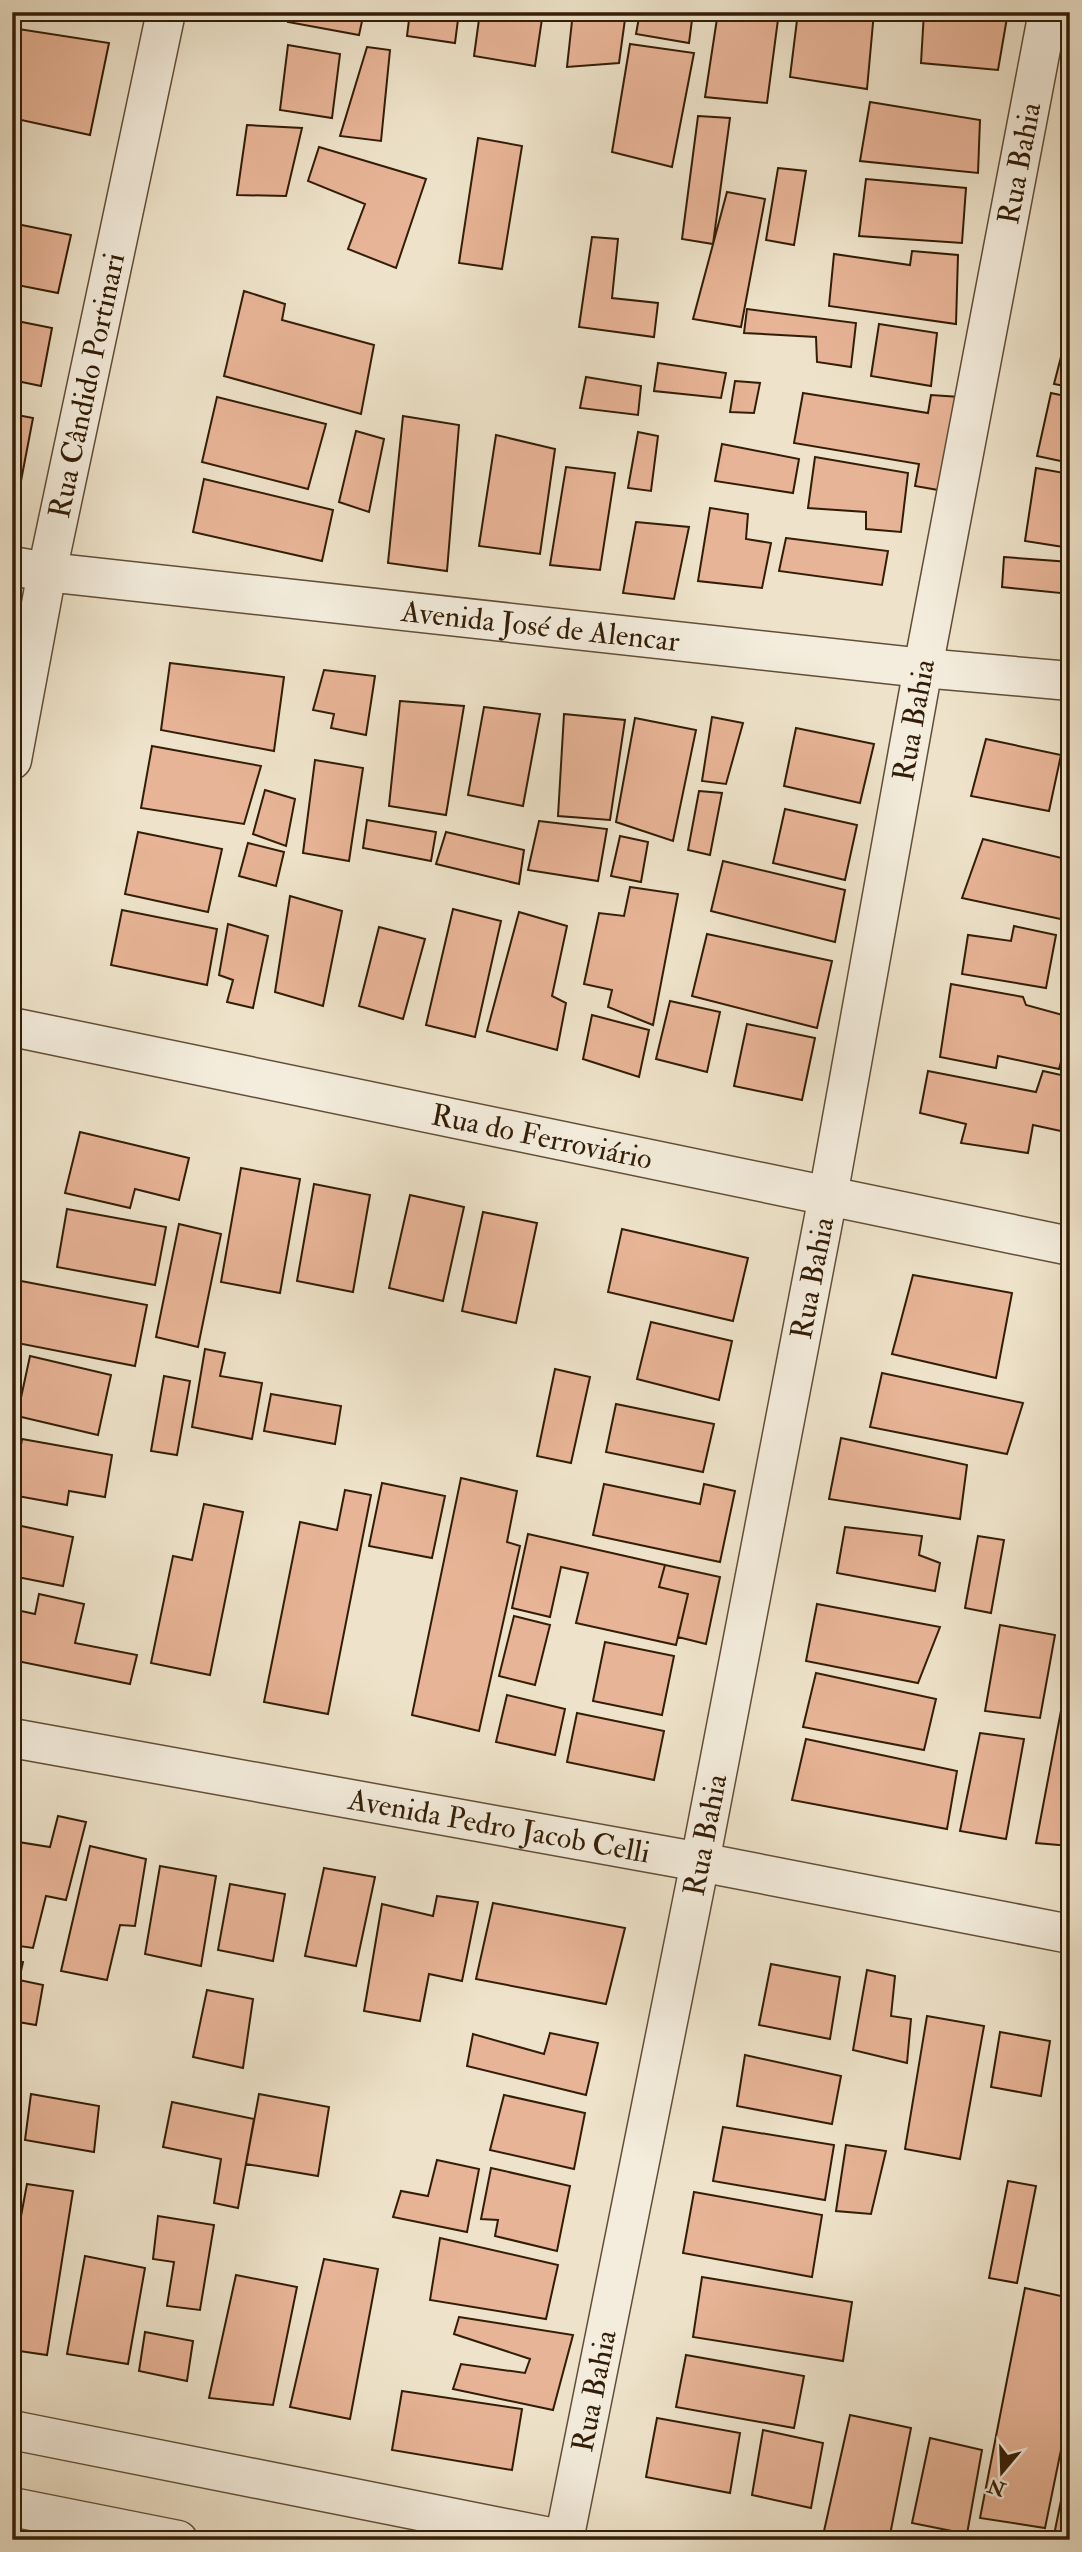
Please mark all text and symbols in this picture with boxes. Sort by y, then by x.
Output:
street label: Rua Bahia [989,99,1049,227]
street label: Rua Cândido Portinari [40,249,133,521]
street label: Avenida José de Alencar [399,592,681,660]
street label: Rua Bahia [884,655,943,784]
street label: Rua do Ferroviário [428,1096,656,1178]
street label: Rua Bahia [782,1213,842,1342]
street label: Rua Bahia [675,1770,735,1899]
street label: Avenida Pedro Jacob Celli [345,1780,653,1871]
street label: Rua Bahia [564,2326,624,2455]
north arrow [967,2436,1036,2506]
text: N [984,2473,1010,2502]

